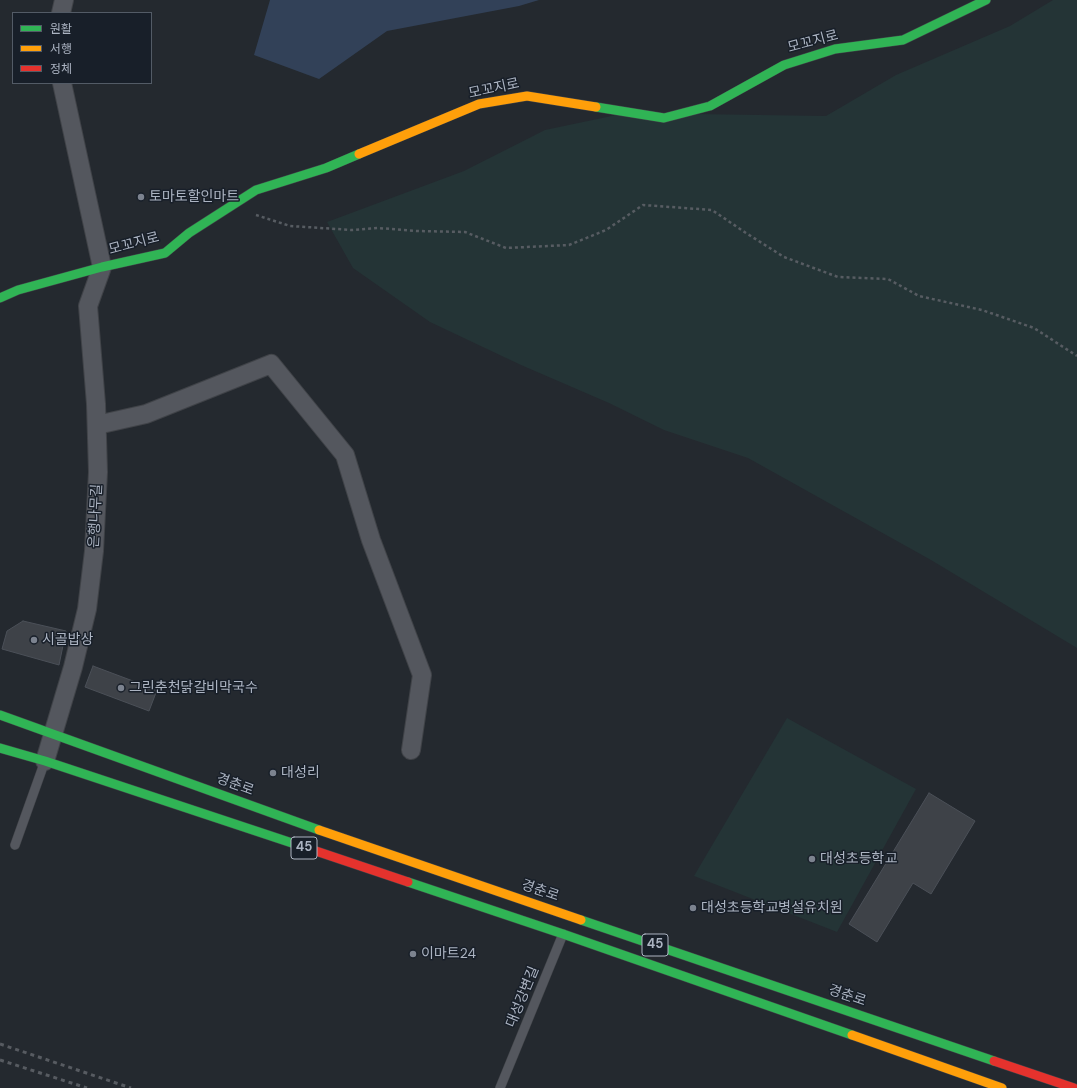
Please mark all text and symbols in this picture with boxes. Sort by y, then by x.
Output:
legend [12,12,152,84]
text: 원활 [50,21,72,37]
street label: 모꼬지로 [786,27,840,57]
text: 서행 [50,41,72,57]
text: 정체 [50,61,72,77]
street label: 모꼬지로 [467,75,521,103]
place label: 토마토할인마트 [149,189,239,205]
marker: 토마토할인마트 [136,192,146,202]
street label: 모꼬지로 [107,229,161,259]
street label: 은행나무길 [86,483,106,549]
place label: 시골밥상 [42,632,94,648]
marker: 시골밥상 [29,635,39,645]
place label: 그린춘천닭갈비막국수 [129,680,258,696]
marker: 그린춘천닭갈비막국수 [116,683,126,693]
place label: 대성리 [281,765,320,781]
marker: 대성리 [268,768,278,778]
street label: 경춘로 [214,770,256,800]
road number: 45 [291,837,317,859]
place label: 대성초등학교 [820,851,897,867]
marker: 대성초등학교 [807,854,817,864]
street label: 경춘로 [519,877,561,905]
place label: 대성초등학교병설유치원 [701,900,843,916]
marker: 대성초등학교병설유치원 [688,903,698,913]
road number: 45 [642,934,668,956]
place label: 이마트24 [421,946,476,962]
marker: 이마트24 [408,949,418,959]
street label: 대성강변길 [503,964,543,1030]
street label: 경춘로 [826,982,868,1010]

